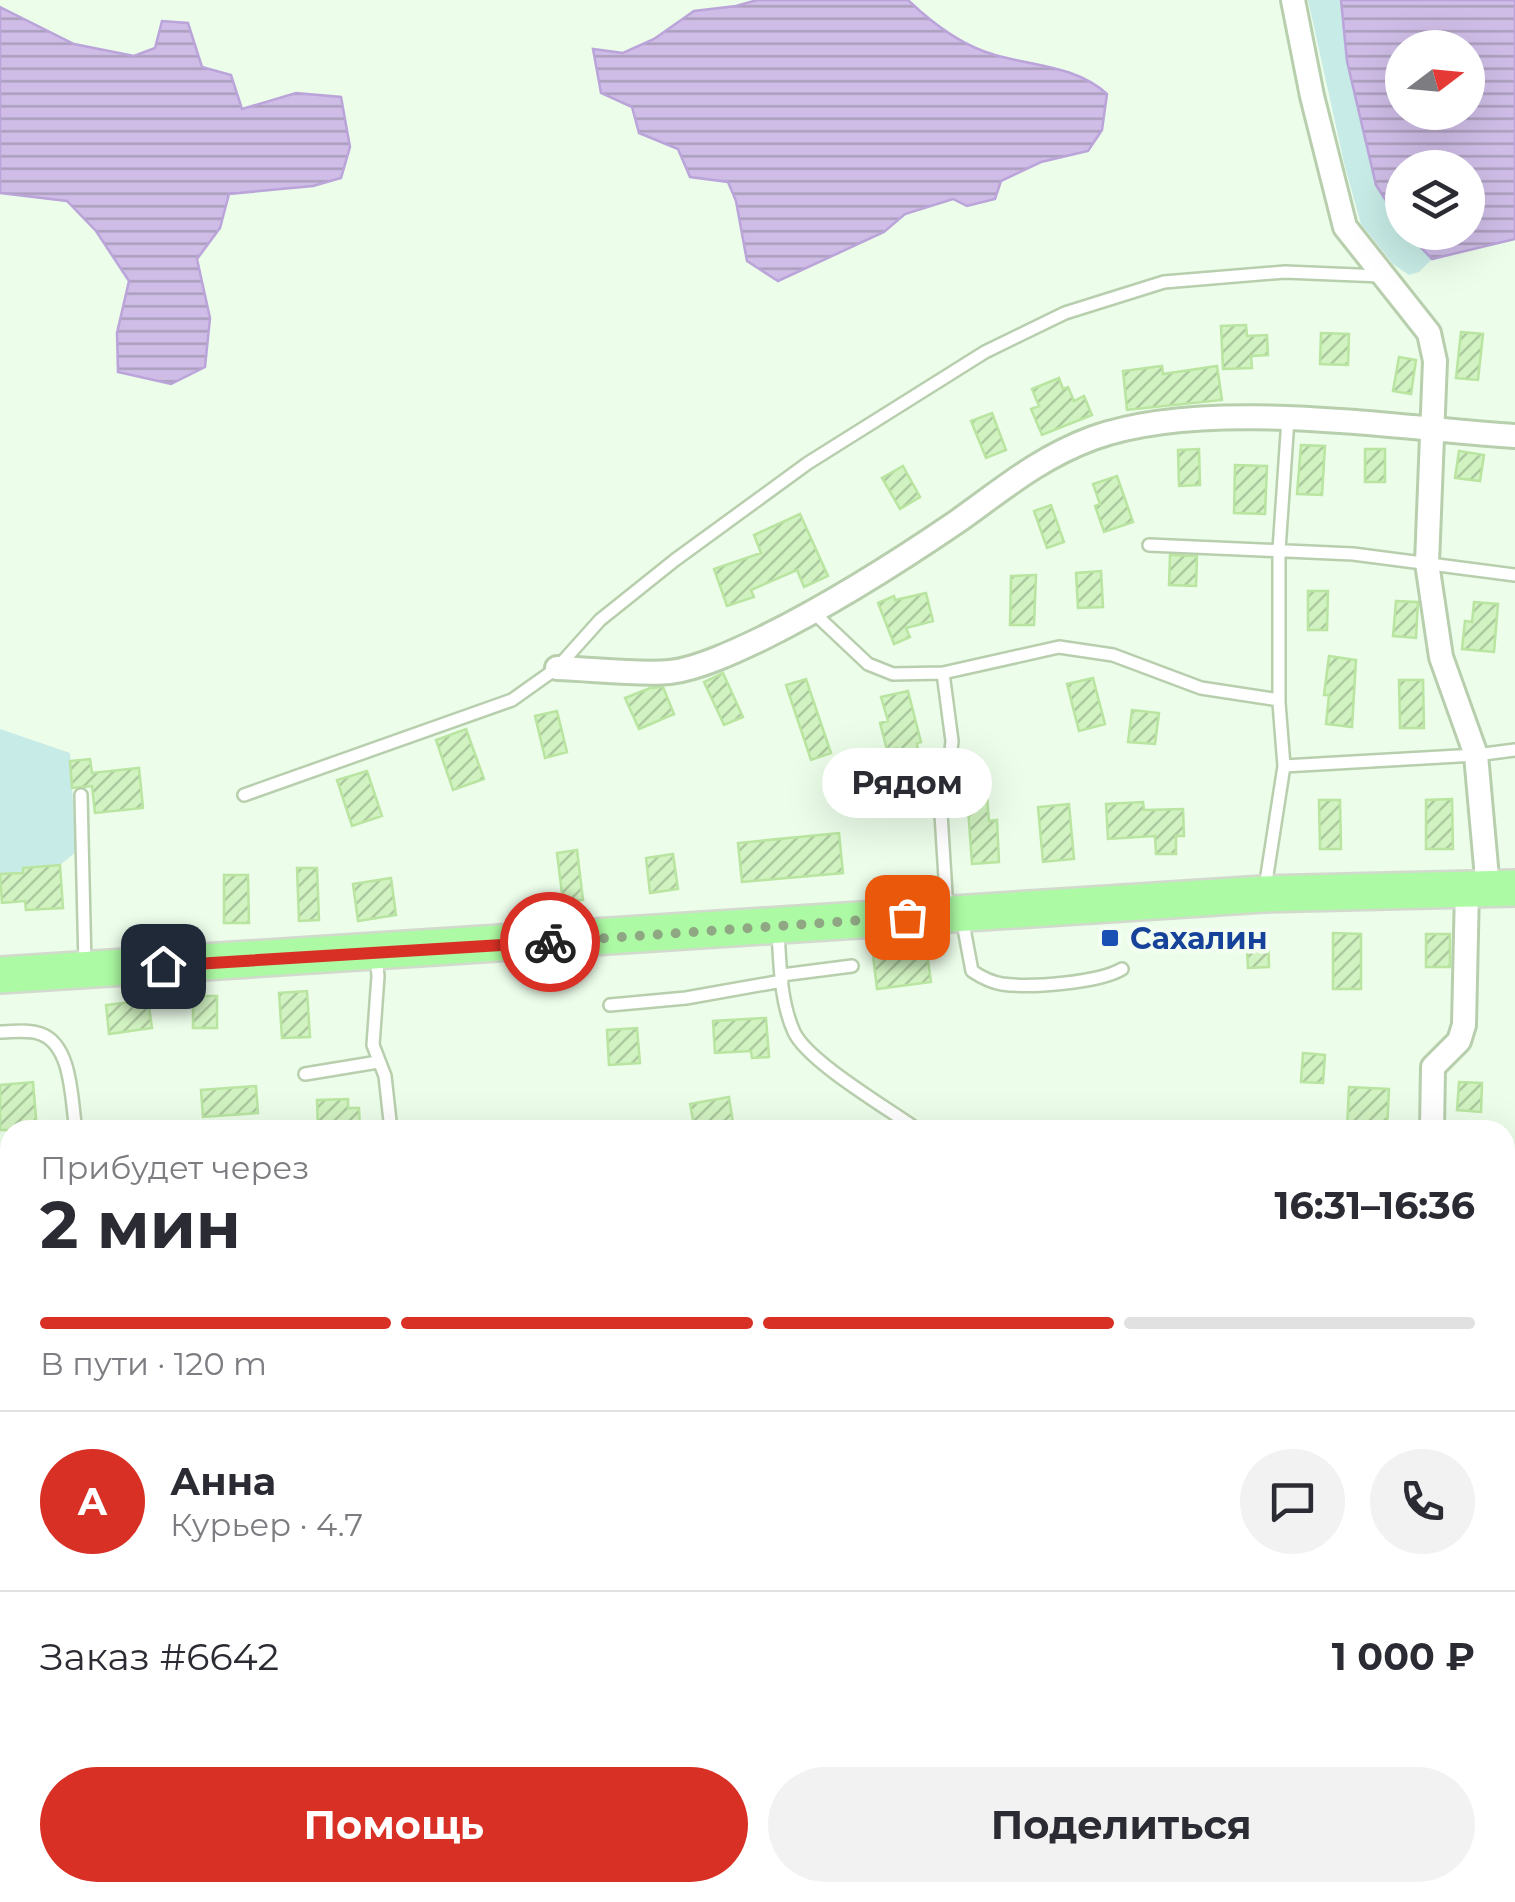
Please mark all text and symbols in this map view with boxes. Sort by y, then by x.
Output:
north arrow [1385,30,1485,130]
map controls [1385,30,1485,250]
button: layers [1385,150,1485,250]
callout: Рядом [822,747,992,817]
text: Рядом [851,763,963,802]
pin [865,875,950,960]
icon: bag [880,890,935,945]
courier [500,892,600,992]
icon: bike [523,915,578,970]
place label: Сахалин [1130,920,1267,957]
pin [121,924,206,1009]
marker: Сахалин [1099,927,1121,949]
icon: home [136,939,191,994]
text: Прибудет через [40,1148,309,1187]
text: 16:31–16:36 [1275,1182,1475,1229]
text: 2 мин [40,1185,241,1264]
text: В пути · 120 m [40,1344,267,1383]
button: chat [1240,1449,1345,1554]
button: phone [1370,1449,1475,1554]
text: Анна [170,1458,276,1505]
text: А [77,1478,108,1525]
text: Курьер · 4.7 [170,1505,363,1544]
text: Заказ #6642 [40,1633,279,1680]
text: 1 000 ₽ [1332,1633,1475,1680]
button: Помощь [40,1767,748,1882]
button: Поделиться [768,1767,1475,1882]

